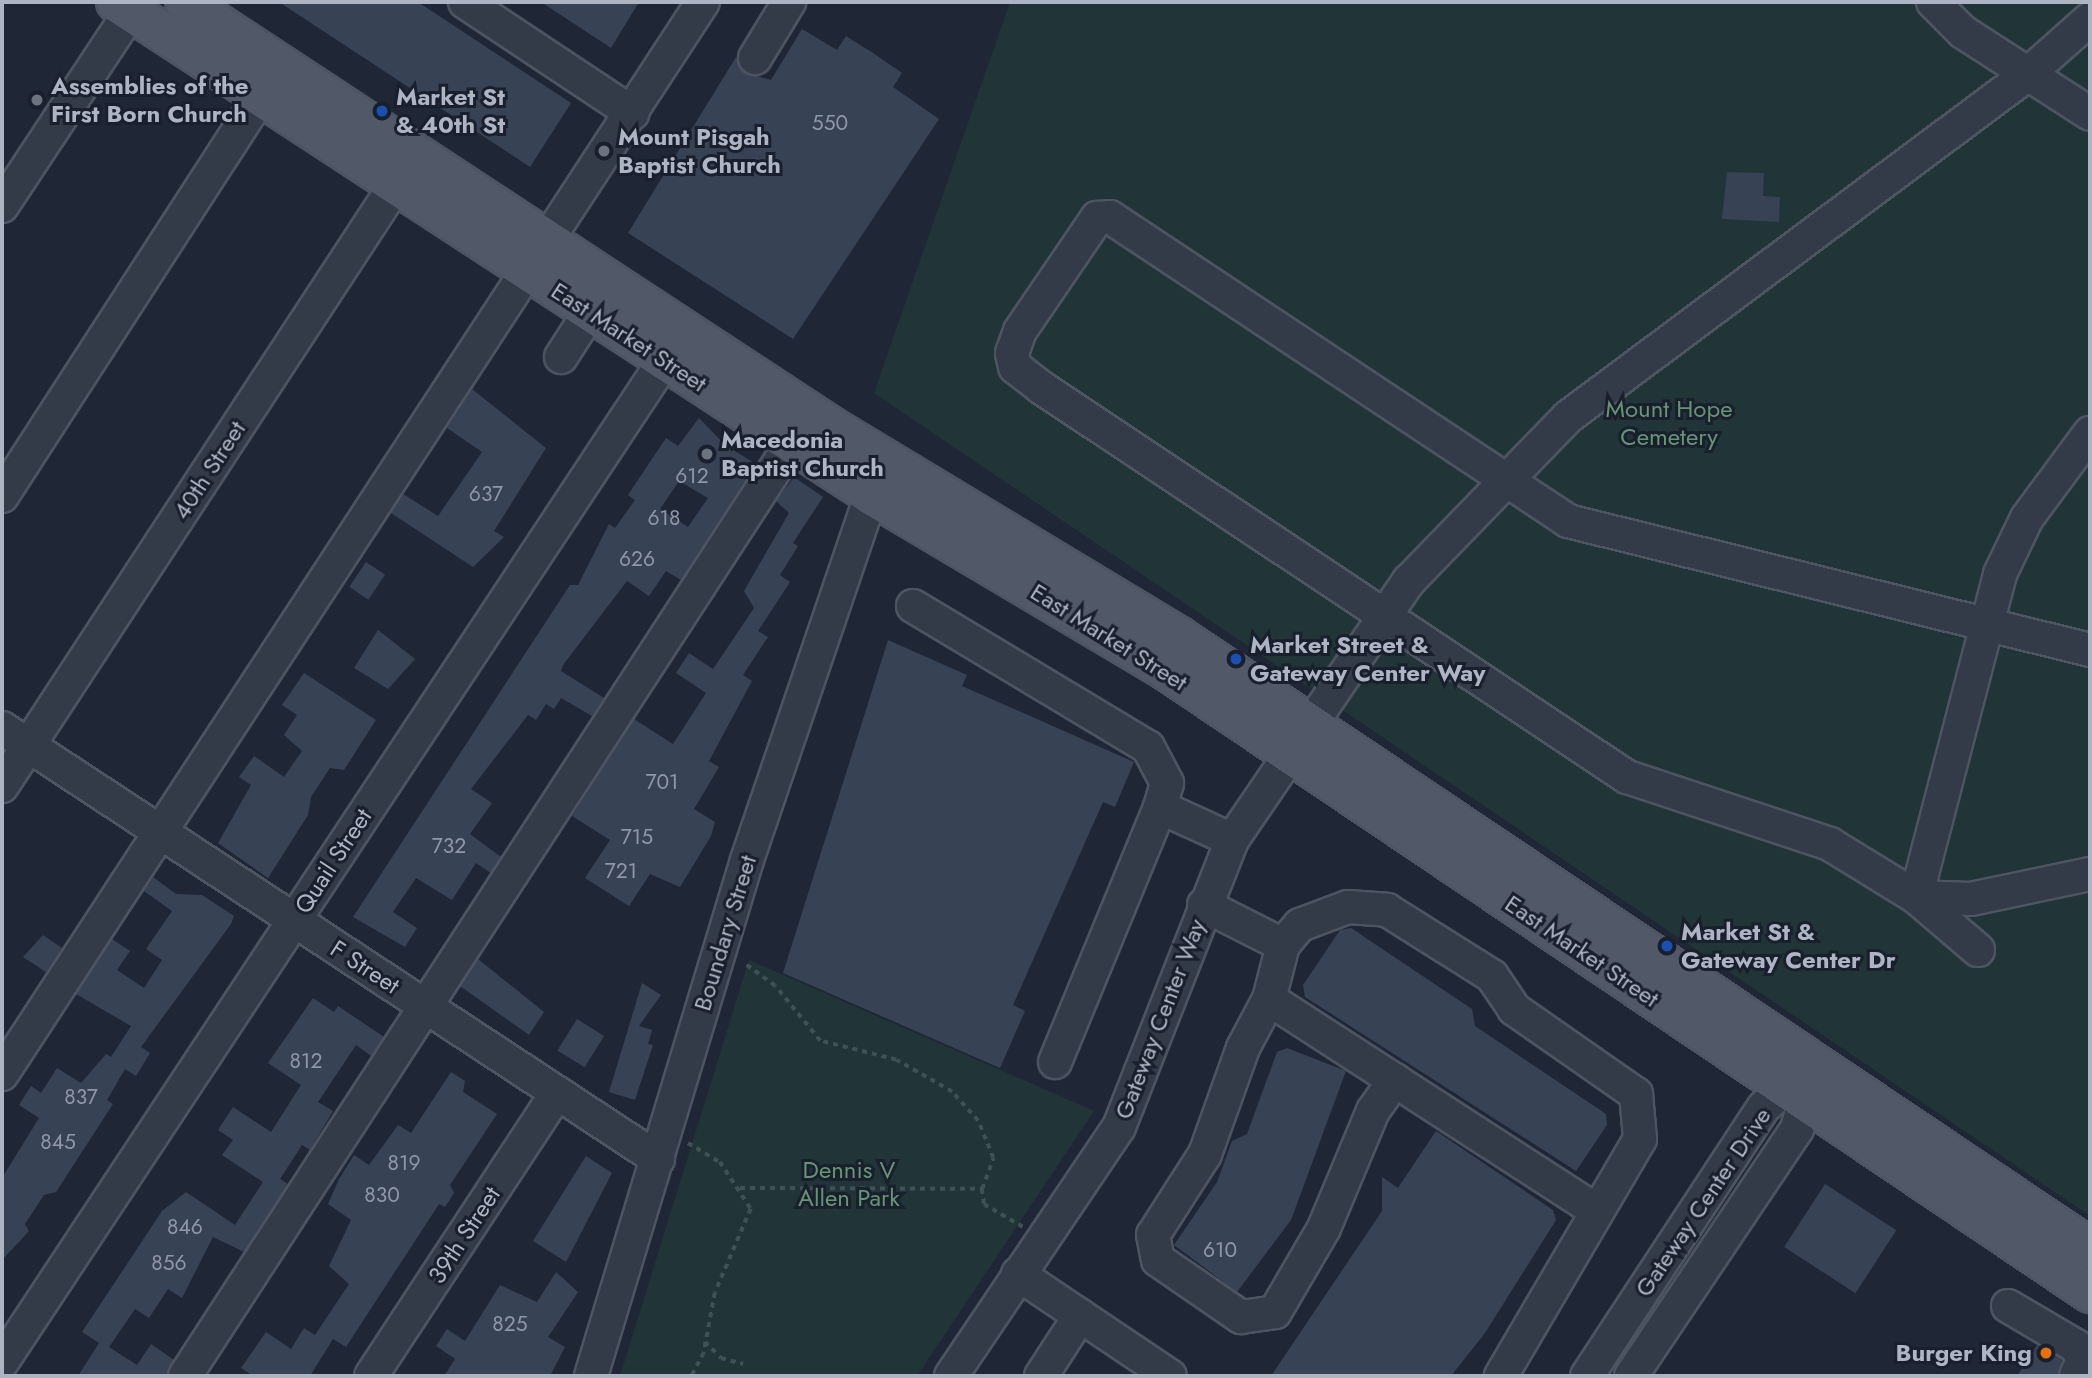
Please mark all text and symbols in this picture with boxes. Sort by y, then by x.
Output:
place label: Assemblies of the First Born Church [51,72,248,128]
place label: Market St & 40th St [396,83,505,139]
marker: Assemblies of the First Born Church [29,92,45,108]
marker: Market St & 40th St [374,103,390,119]
house number: 550 [812,110,848,136]
place label: Mount Pisgah Baptist Church [618,123,781,179]
marker: Mount Pisgah Baptist Church [596,143,612,159]
street label: East Market Street [546,276,712,398]
park label: Mount Hope Cemetery [1605,395,1733,451]
street label: 40th Street [167,416,251,524]
place label: Macedonia Baptist Church [721,426,884,482]
marker: Macedonia Baptist Church [699,446,715,462]
house number: 612 [675,463,709,489]
house number: 637 [469,481,503,507]
house number: 618 [647,505,681,531]
house number: 626 [619,546,655,572]
street label: East Market Street [1025,577,1193,697]
place label: Market Street & Gateway Center Way [1250,631,1486,687]
marker: Market Street & Gateway Center Way [1228,651,1244,667]
house number: 701 [645,769,679,795]
street label: Quail Street [288,803,378,919]
house number: 715 [621,824,653,850]
house number: 732 [432,833,466,859]
street label: Boundary Street [688,852,762,1014]
house number: 721 [605,858,637,884]
street label: East Market Street [1500,889,1664,1013]
street label: Gateway Center Way [1109,915,1211,1123]
place label: Market St & Gateway Center Dr [1681,918,1896,974]
street label: F Street [325,934,405,1000]
marker: Market St & Gateway Center Dr [1659,938,1675,954]
house number: 812 [290,1048,322,1074]
house number: 837 [64,1084,98,1110]
street label: Gateway Center Drive [1629,1102,1777,1302]
house number: 845 [40,1129,76,1155]
house number: 819 [387,1150,421,1176]
park label: Dennis V Allen Park [798,1156,900,1212]
street label: 39th Street [422,1181,506,1289]
house number: 830 [364,1182,400,1208]
house number: 846 [167,1214,203,1240]
house number: 610 [1203,1237,1237,1263]
house number: 856 [151,1250,187,1276]
house number: 825 [492,1311,528,1337]
place label: Burger King [1895,1339,2032,1367]
marker: Burger King [2038,1345,2054,1361]

